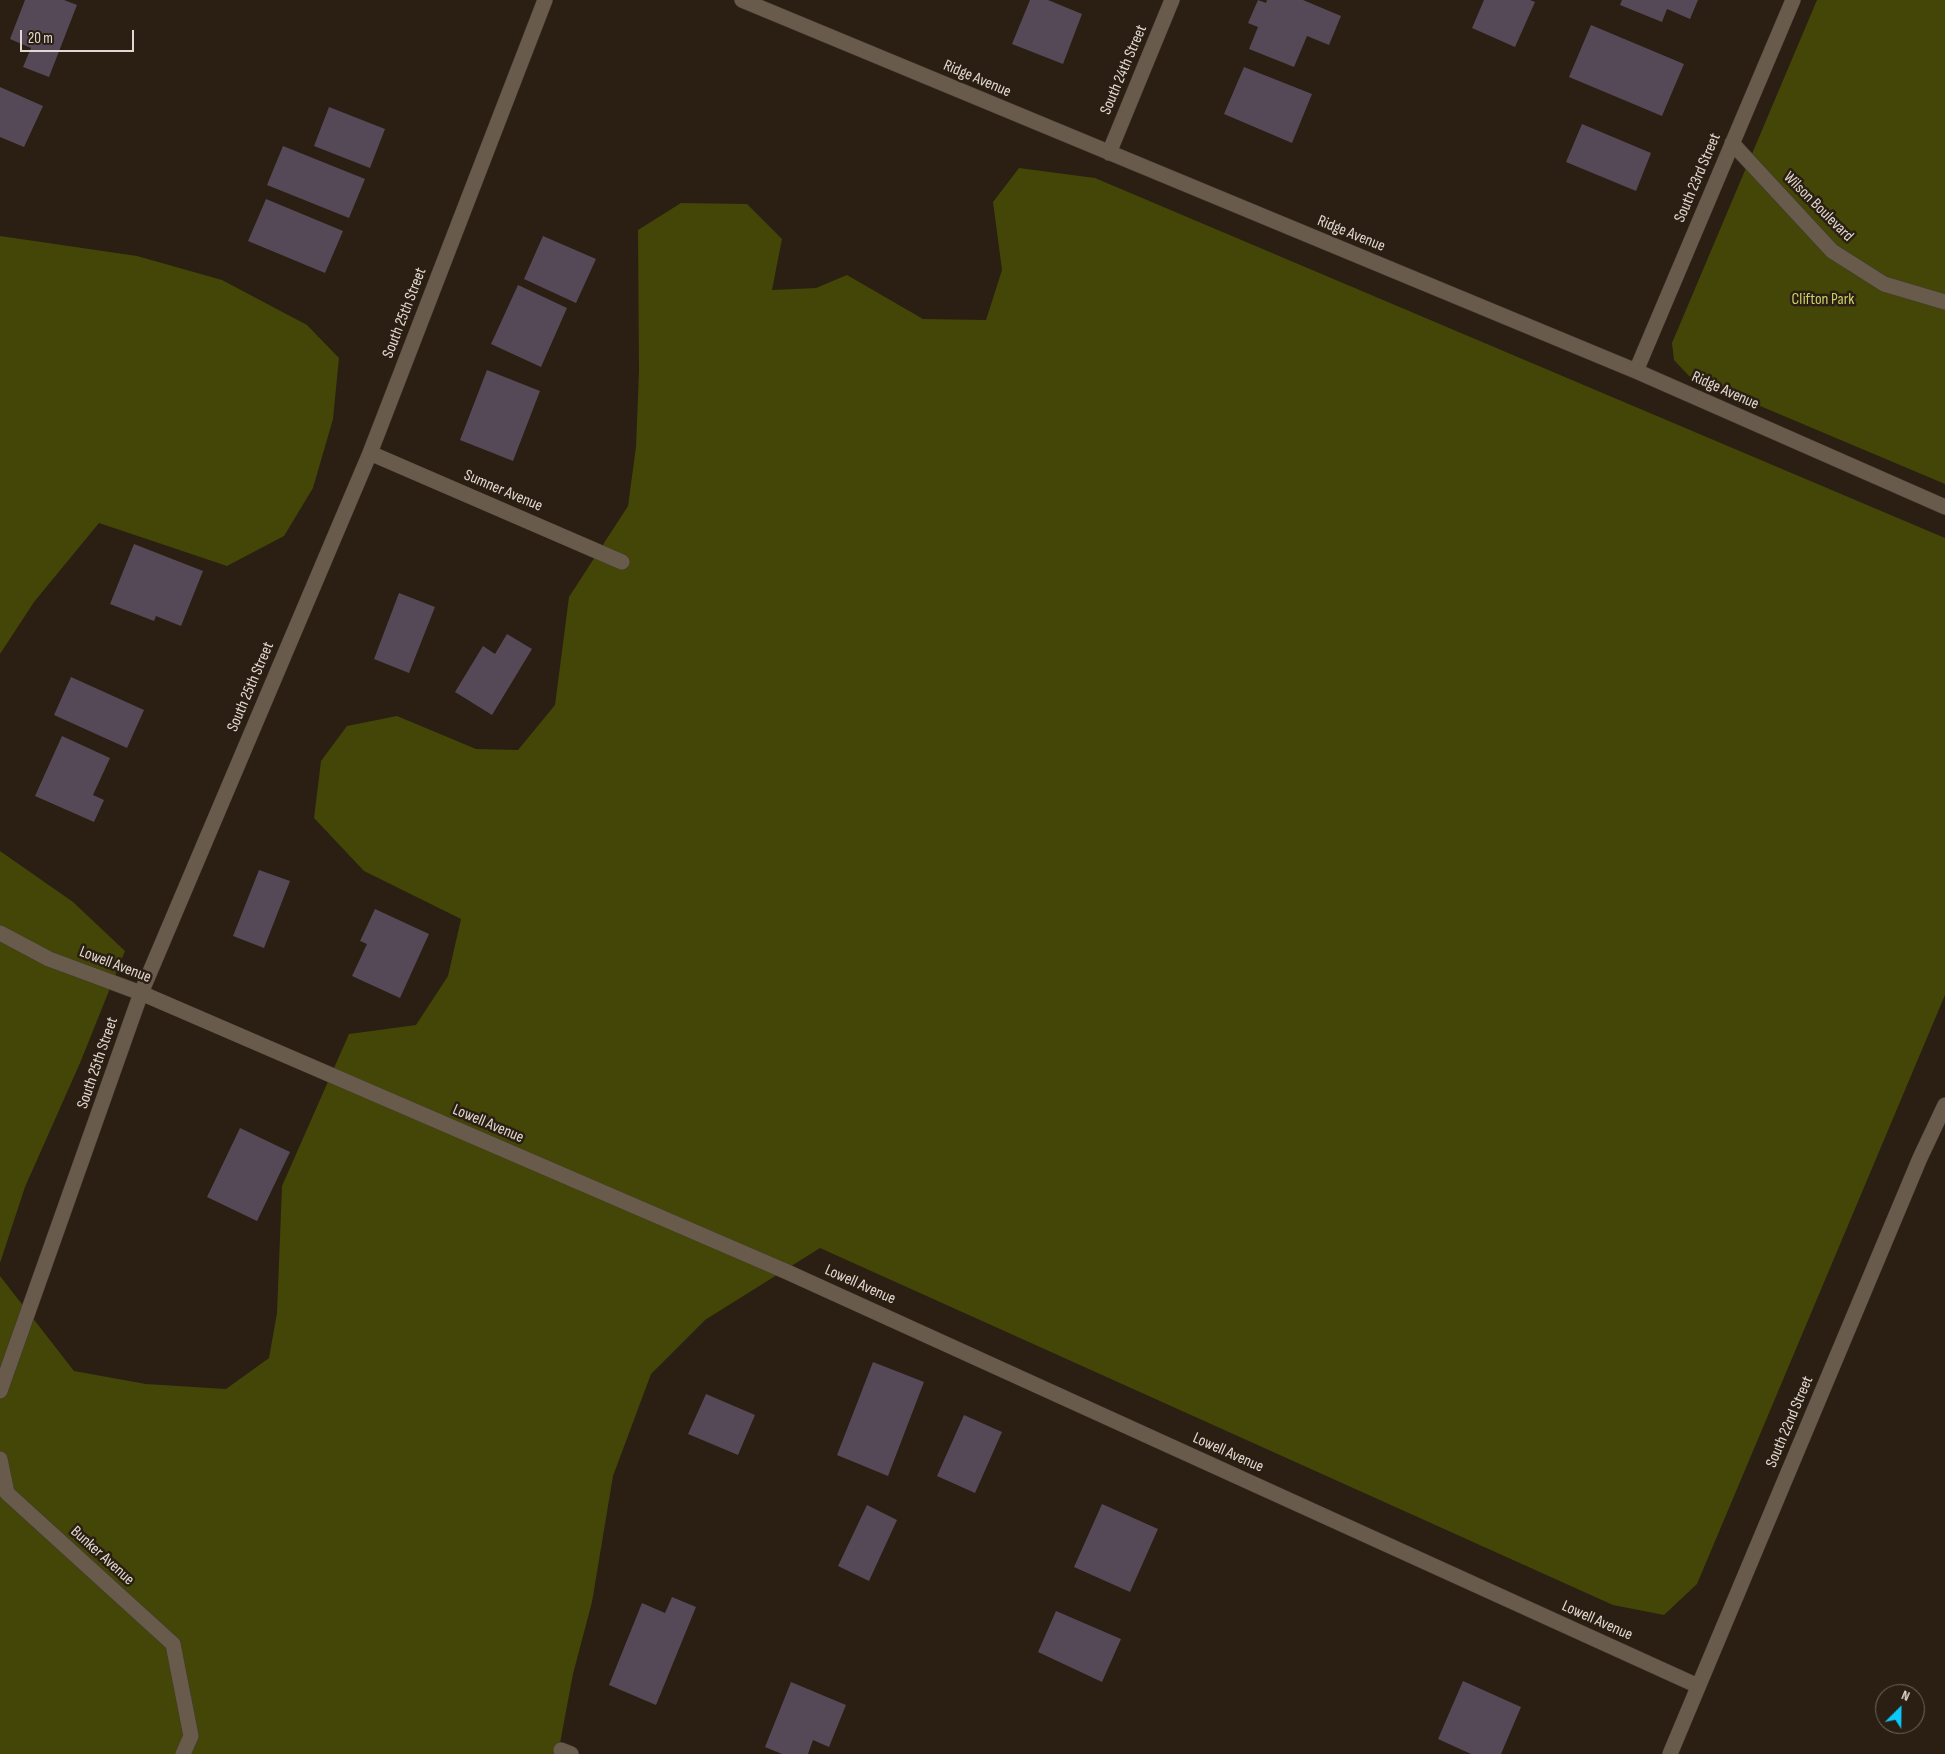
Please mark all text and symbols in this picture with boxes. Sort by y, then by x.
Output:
scale bar [22,20,136,52]
street label: South 24th Street [1096,22,1152,118]
text: 20 m [28,29,53,48]
street label: Ridge Avenue [940,56,1014,102]
street label: South 23rd Street [1671,130,1725,226]
street label: Wilson Boulevard [1779,168,1857,246]
street label: Ridge Avenue [1314,212,1388,256]
street label: South 25th Street [379,265,431,361]
park label: Clifton Park [1792,290,1854,310]
street label: Ridge Avenue [1688,368,1762,414]
street label: Sumner Avenue [461,466,545,516]
street label: South 25th Street [224,639,278,735]
street label: Lowell Avenue [76,943,154,987]
street label: South 25th Street [73,1015,123,1111]
street label: Lowell Avenue [450,1100,526,1148]
street label: Lowell Avenue [822,1261,898,1309]
street label: South 22nd Street [1762,1373,1818,1471]
street label: Lowell Avenue [1190,1429,1266,1477]
street label: Bunker Avenue [66,1522,138,1590]
street label: Lowell Avenue [1559,1597,1635,1645]
north arrow [1875,1684,1925,1734]
text: N [1899,1686,1912,1705]

